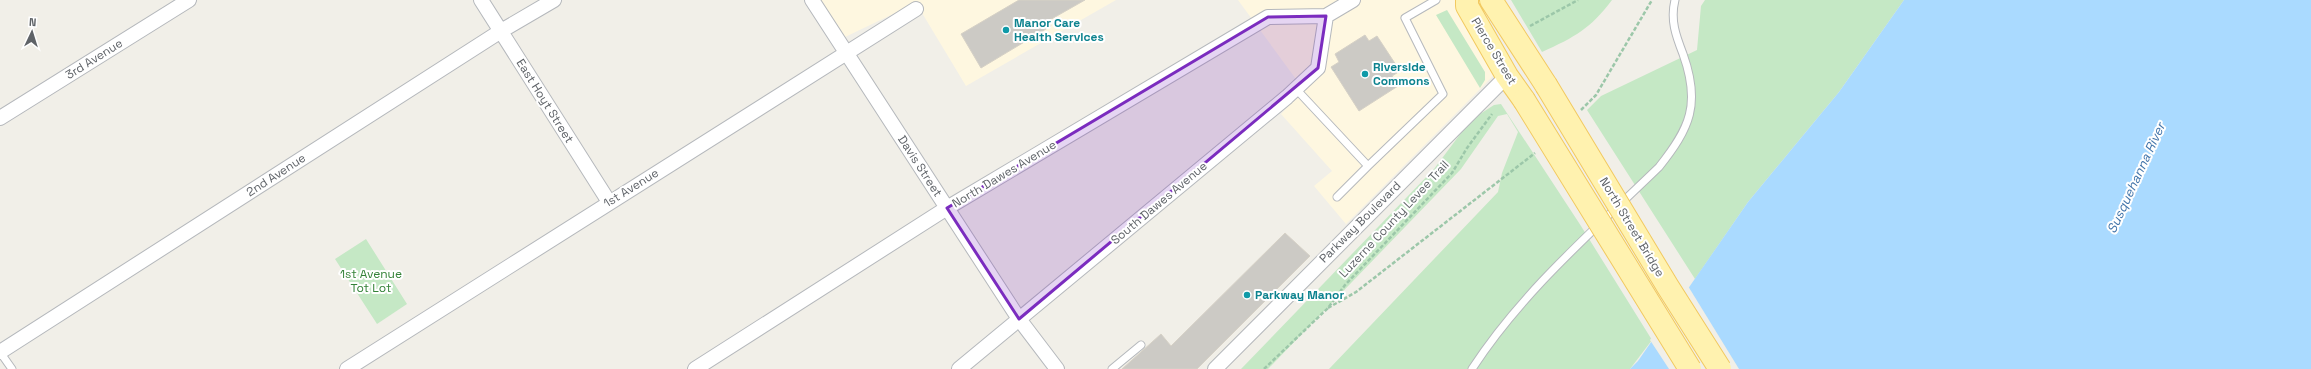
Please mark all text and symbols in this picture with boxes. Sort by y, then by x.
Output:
north arrow [12,12,52,52]
street label: Pierce Street [1468,14,1520,88]
text: N [29,15,37,29]
place label: Manor Care Health Services [1014,15,1104,45]
marker: Manor Care Health Services [1001,25,1011,35]
street label: 3rd Avenue [62,35,126,83]
street label: East Hoyt Street [513,56,577,146]
place label: Riverside Commons [1373,59,1430,89]
marker: Riverside Commons [1360,69,1370,79]
water label: Susquehanna River [2103,118,2170,236]
street label: Davis Street [894,132,946,200]
street label: North Dawes Avenue [949,137,1059,211]
street label: 2nd Avenue [243,150,309,200]
street label: Luzerne County Levee Trail [1335,157,1453,281]
street label: South Dawes Avenue [1107,158,1211,248]
street label: 1st Avenue [600,165,662,211]
street label: North Street Bridge [1596,174,1668,280]
street label: Parkway Boulevard [1316,178,1404,266]
park label: 1st Avenue Tot Lot [340,266,402,296]
place label: Parkway Manor [1255,287,1344,303]
marker: Parkway Manor [1242,290,1252,300]

